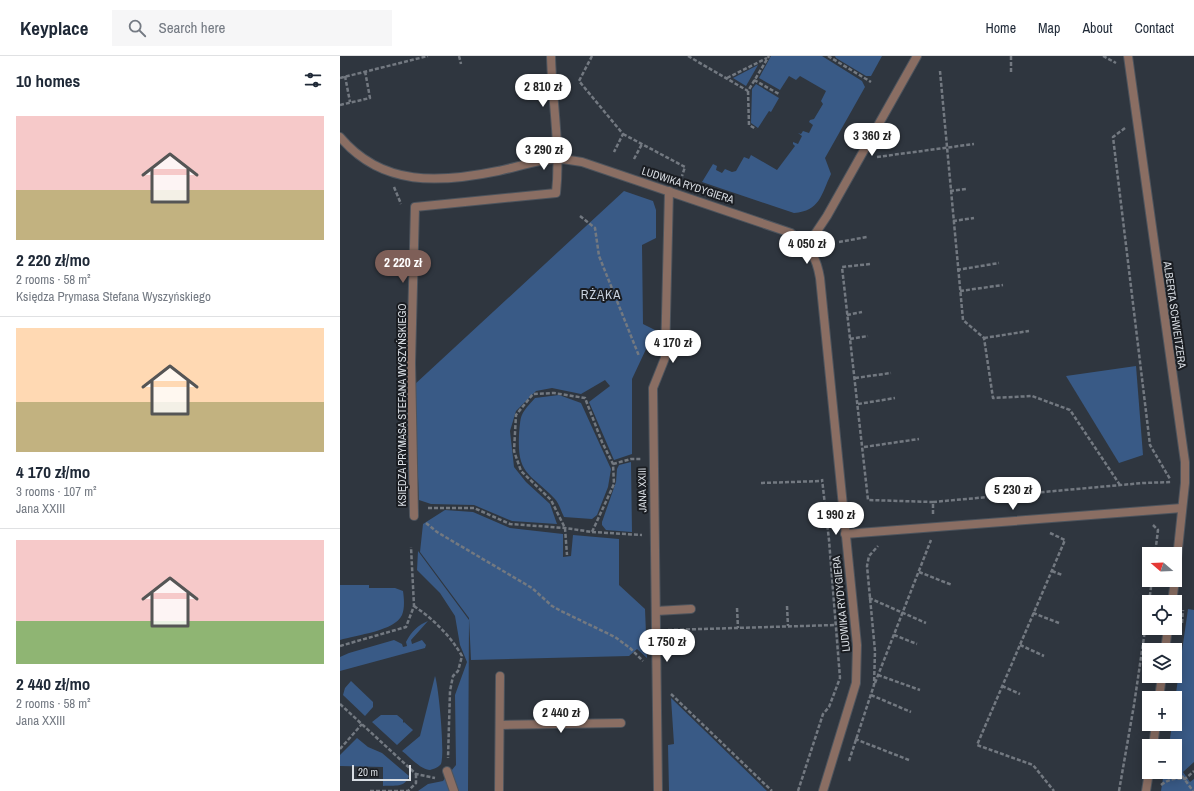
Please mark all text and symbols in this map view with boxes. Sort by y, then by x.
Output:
search box [112,10,392,46]
text: Keyplace [20,15,88,41]
icon: search [126,17,148,39]
text: Search here [158,17,225,38]
text: Home [985,19,1016,37]
text: Map [1038,19,1060,37]
text: About [1082,19,1112,37]
text: Contact [1134,19,1174,37]
text: 10 homes [16,69,80,92]
icon: filters [302,69,324,91]
pin: 2 810 zł [502,74,584,108]
text: 2 810 zł [524,78,562,95]
pin: 3 360 zł [831,123,913,157]
text: 3 360 zł [853,127,891,144]
pin: 3 290 zł [503,137,585,171]
text: 3 290 zł [525,141,563,158]
icon: home [134,142,206,214]
street label: LUDWIKA RYDYGIERA [640,163,737,207]
pin: 4 050 zł [766,231,848,265]
text: 4 050 zł [788,235,826,252]
text: 2 220 zł/mo [16,248,90,271]
pin: 2 220 zł [362,250,444,284]
text: 2 220 zł [384,254,422,271]
street label: ALBERTA SCHWEITZERA [1160,260,1190,370]
text: 2 rooms · 58 m² [16,271,91,288]
district label: RŻĄKA [581,286,621,303]
text: Księdza Prymasa Stefana Wyszyńskiego [16,288,211,305]
street label: KSIĘDZA PRYMASA STEFANA WYSZYŃSKIEGO [395,304,409,506]
pin: 4 170 zł [632,330,714,364]
text: 4 170 zł [654,334,692,351]
icon: home [134,354,206,426]
text: 4 170 zł/mo [16,460,90,483]
street label: JANA XXIII [635,468,649,512]
pin: 5 230 zł [972,477,1054,511]
text: 5 230 zł [994,481,1032,498]
text: 3 rooms · 107 m² [16,483,97,500]
text: Jana XXIII [16,500,65,517]
pin: 1 990 zł [795,502,877,536]
text: 1 990 zł [817,506,855,523]
north arrow [1142,547,1182,587]
map controls [1142,547,1182,779]
street label: LUDWIKA RYDYGIERA [829,555,853,653]
icon: home [134,566,206,638]
button: locate [1142,595,1182,635]
pin: 1 750 zł [626,629,708,663]
text: 1 750 zł [648,633,686,650]
button: layers [1142,643,1182,683]
text: 2 440 zł/mo [16,672,90,695]
button: + [1142,691,1182,731]
text: 2 rooms · 58 m² [16,695,91,712]
pin: 2 440 zł [520,700,602,734]
text: 2 440 zł [542,704,580,721]
text: Jana XXIII [16,712,65,729]
button: − [1142,739,1182,779]
scale bar [352,763,411,782]
text: 20 m [358,765,378,779]

